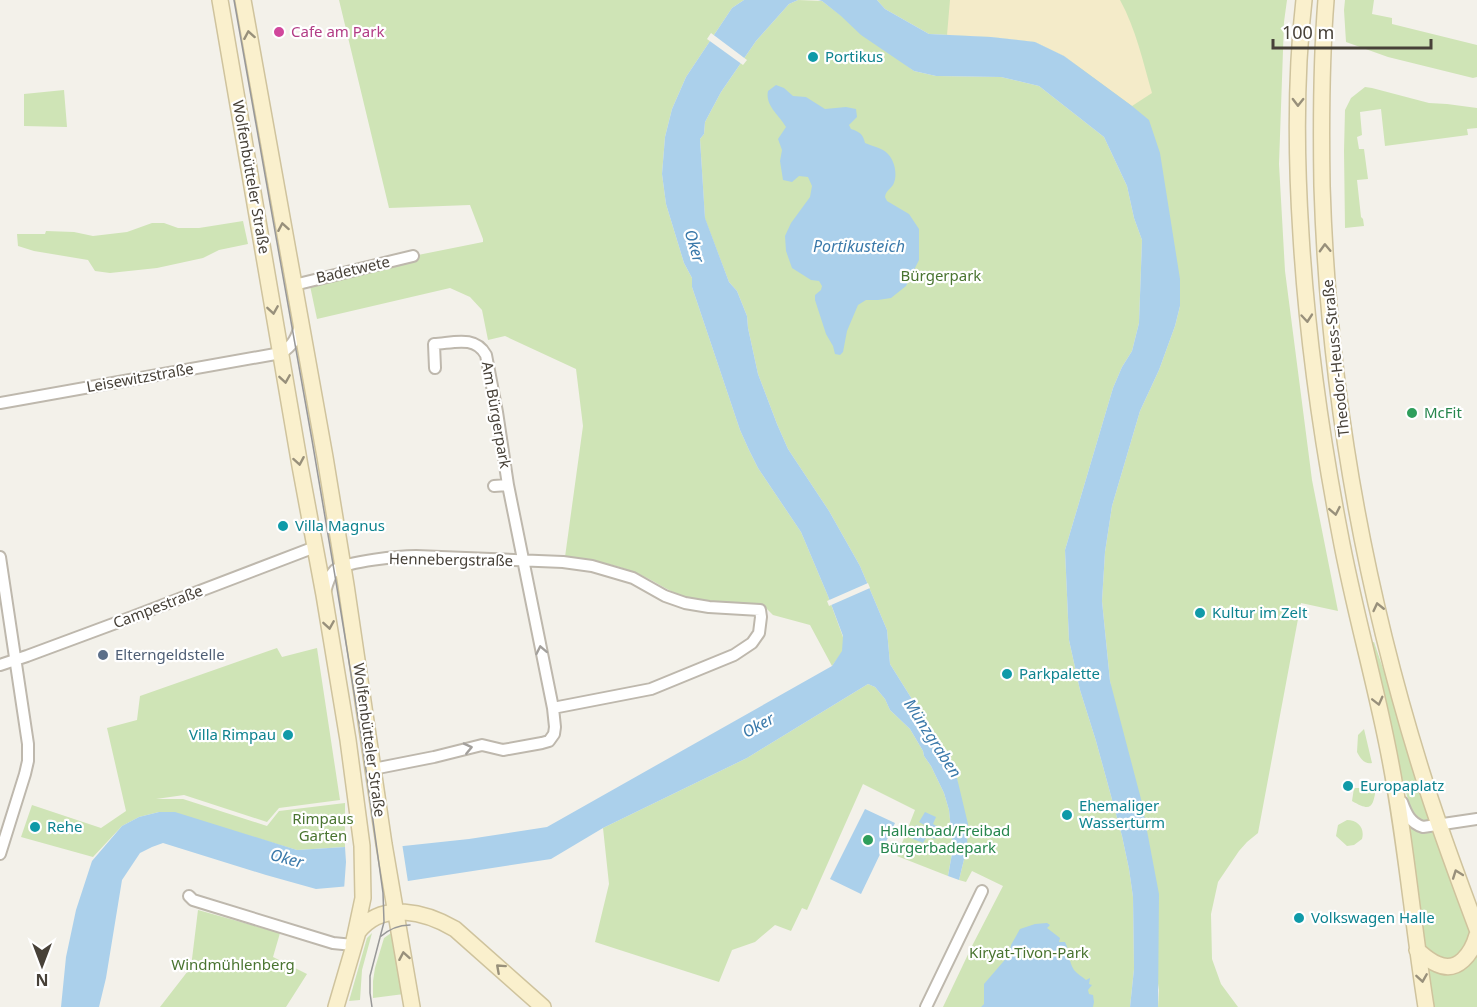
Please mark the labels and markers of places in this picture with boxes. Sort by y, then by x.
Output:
place label: Cafe am Park [291,21,384,41]
marker: Cafe am Park [272,25,286,39]
place label: Portikus [825,46,883,66]
marker: Portikus [806,50,820,64]
place label: McFit [1424,402,1462,422]
marker: McFit [1405,406,1419,420]
place label: Villa Magnus [295,515,385,535]
marker: Villa Magnus [276,519,290,533]
place label: Kultur im Zelt [1212,602,1308,622]
marker: Kultur im Zelt [1193,606,1207,620]
place label: Elterngeldstelle [115,644,225,664]
marker: Elterngeldstelle [96,648,110,662]
place label: Parkpalette [1019,663,1100,683]
marker: Parkpalette [1000,667,1014,681]
place label: Villa Rimpau [189,724,276,744]
marker: Villa Rimpau [281,728,295,742]
place label: Europaplatz [1360,775,1444,795]
marker: Europaplatz [1341,779,1355,793]
place label: Ehemaliger Wasserturm [1079,795,1165,832]
marker: Ehemaliger Wasserturm [1060,808,1074,822]
place label: Rehe [47,816,83,836]
marker: Rehe [28,820,42,834]
place label: Hallenbad/Freibad Bürgerbadepark [880,820,1010,857]
marker: Hallenbad/Freibad Bürgerbadepark [861,833,875,847]
place label: Volkswagen Halle [1311,907,1435,927]
marker: Volkswagen Halle [1292,911,1306,925]

